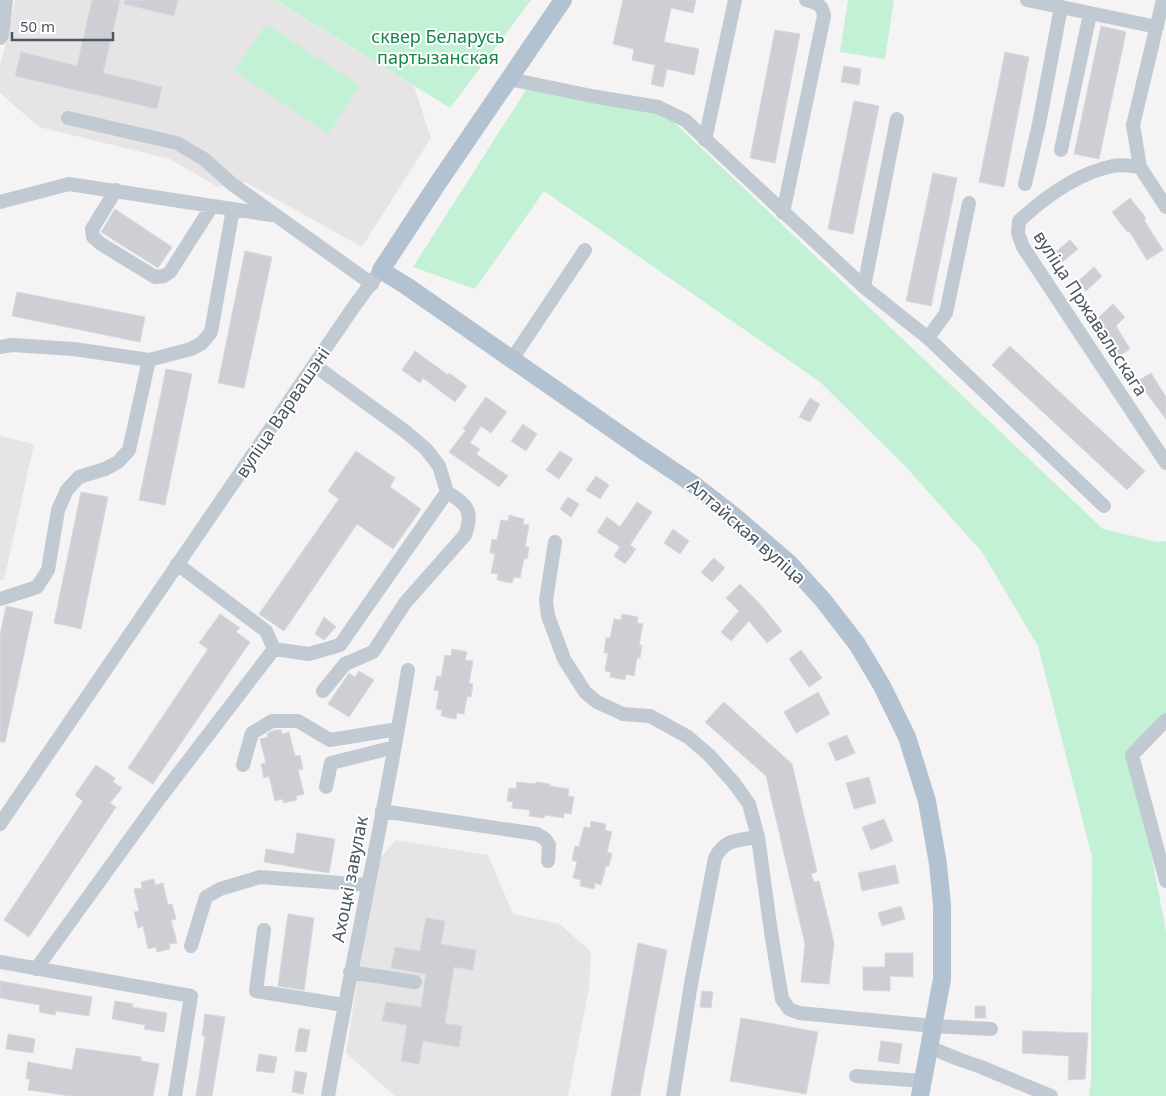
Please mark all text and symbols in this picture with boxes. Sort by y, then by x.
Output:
scale bar [12,10,114,42]
text: 50 m [20,16,55,36]
park label: сквер Беларусь партызанская [371,24,505,69]
street label: вуліца Пржавальскага [1028,226,1154,400]
street label: вуліца Варвашэні [229,342,335,482]
street label: Алтайская вуліца [683,473,811,589]
street label: Ахоцкі завулак [325,813,373,944]

